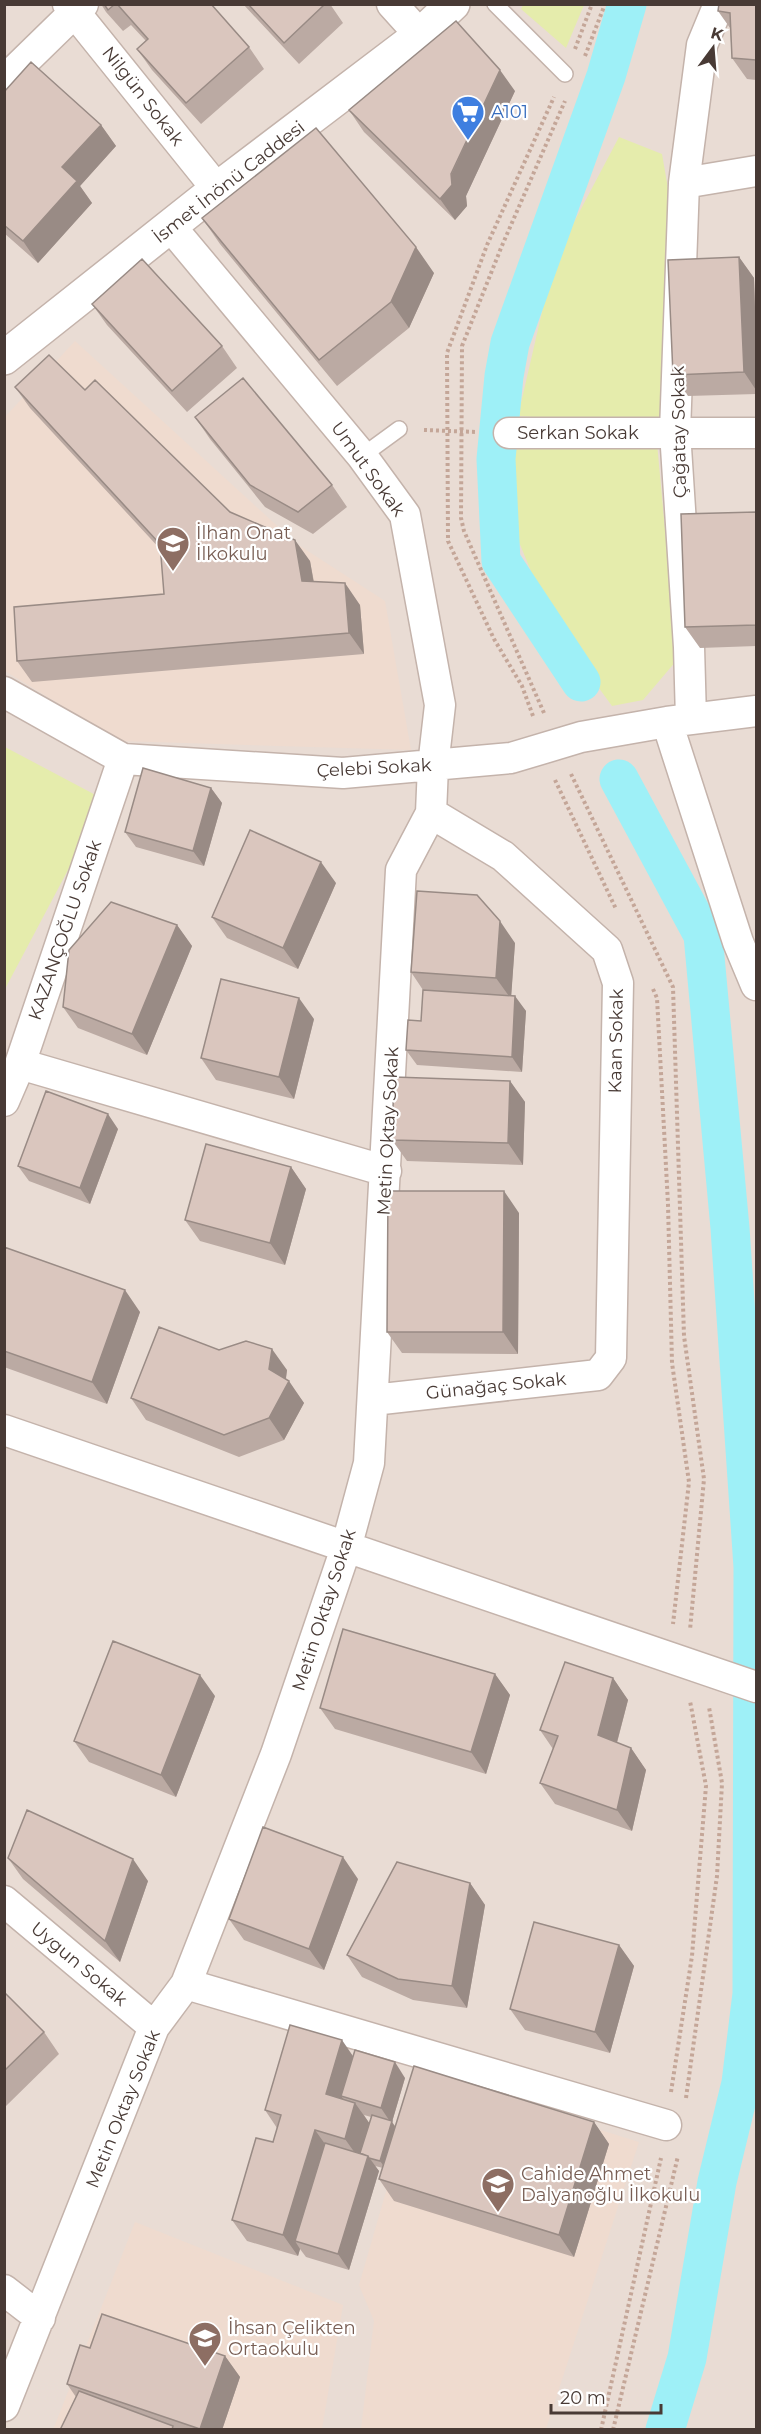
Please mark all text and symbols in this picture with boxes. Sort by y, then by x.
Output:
north arrow [683,18,743,78]
text: K [709,23,726,45]
street label: Nilgün Sokak [97,42,189,150]
supermarket icon: A101 [450,94,486,141]
place label: A101 [491,101,528,123]
street label: İsmet İnönü Caddesi [149,116,309,248]
street label: Çağatay Sokak [667,365,691,498]
street label: Umut Sokak [326,417,410,521]
street label: Serkan Sokak [517,422,639,444]
place label: İlhan Onat İlkokulu [196,522,291,565]
school or university icon: İlhan Onat İlkokulu [155,525,191,572]
street label: Çelebi Sokak [316,754,432,782]
street label: KAZANÇOĞLU Sokak [24,837,106,1023]
street label: Kaan Sokak [604,988,628,1094]
street label: Metin Oktay Sokak [373,1046,403,1216]
street label: Günağaç Sokak [425,1368,567,1404]
street label: Metin Oktay Sokak [287,1526,361,1694]
street label: Uygun Sokak [26,1917,132,2011]
street label: Metin Oktay Sokak [81,2026,165,2191]
place label: Cahide Ahmet Dalyanoğlu İlkokulu [521,2163,700,2206]
school or university icon: Cahide Ahmet Dalyanoğlu İlkokulu [480,2166,516,2213]
place label: İhsan Çelikten Ortaokulu [228,2317,356,2360]
school or university icon: İhsan Çelikten Ortaokulu [187,2320,223,2367]
scale bar [551,2377,660,2415]
text: 20 m [560,2387,606,2409]

